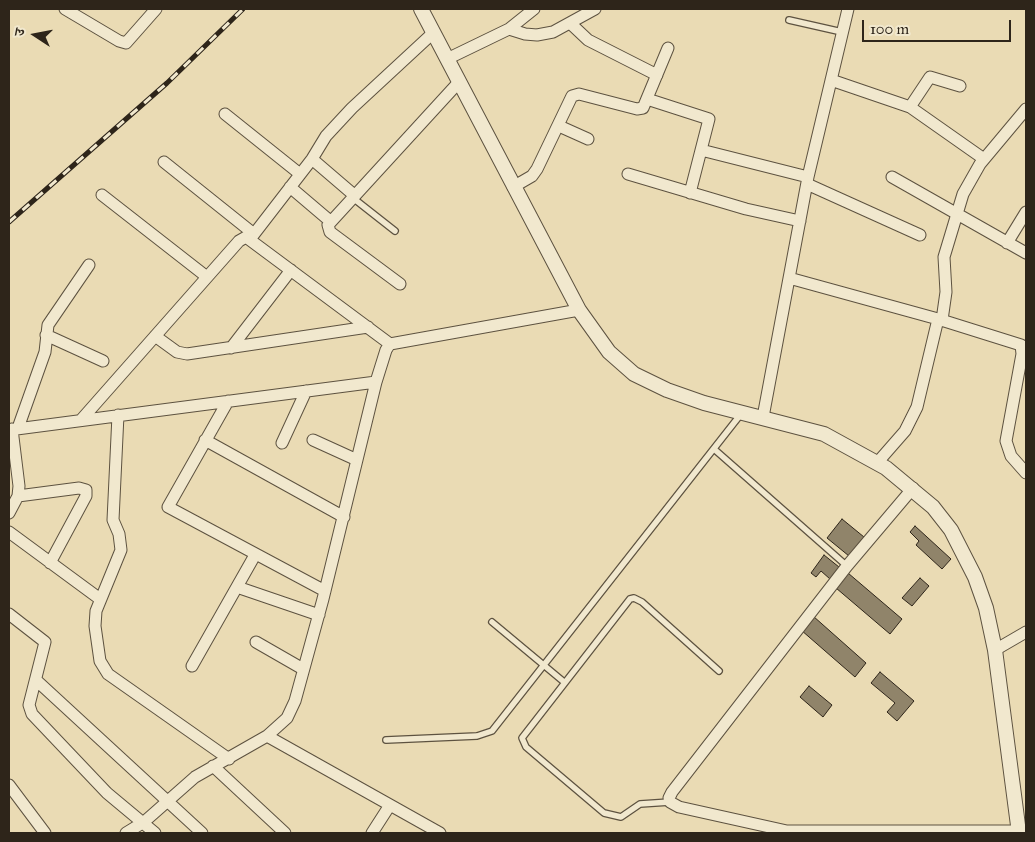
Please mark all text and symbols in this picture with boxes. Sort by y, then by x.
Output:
north arrow [10,10,60,60]
scale bar [865,10,1014,42]
text: 100 m [870,20,909,38]
text: उ [11,27,29,37]

